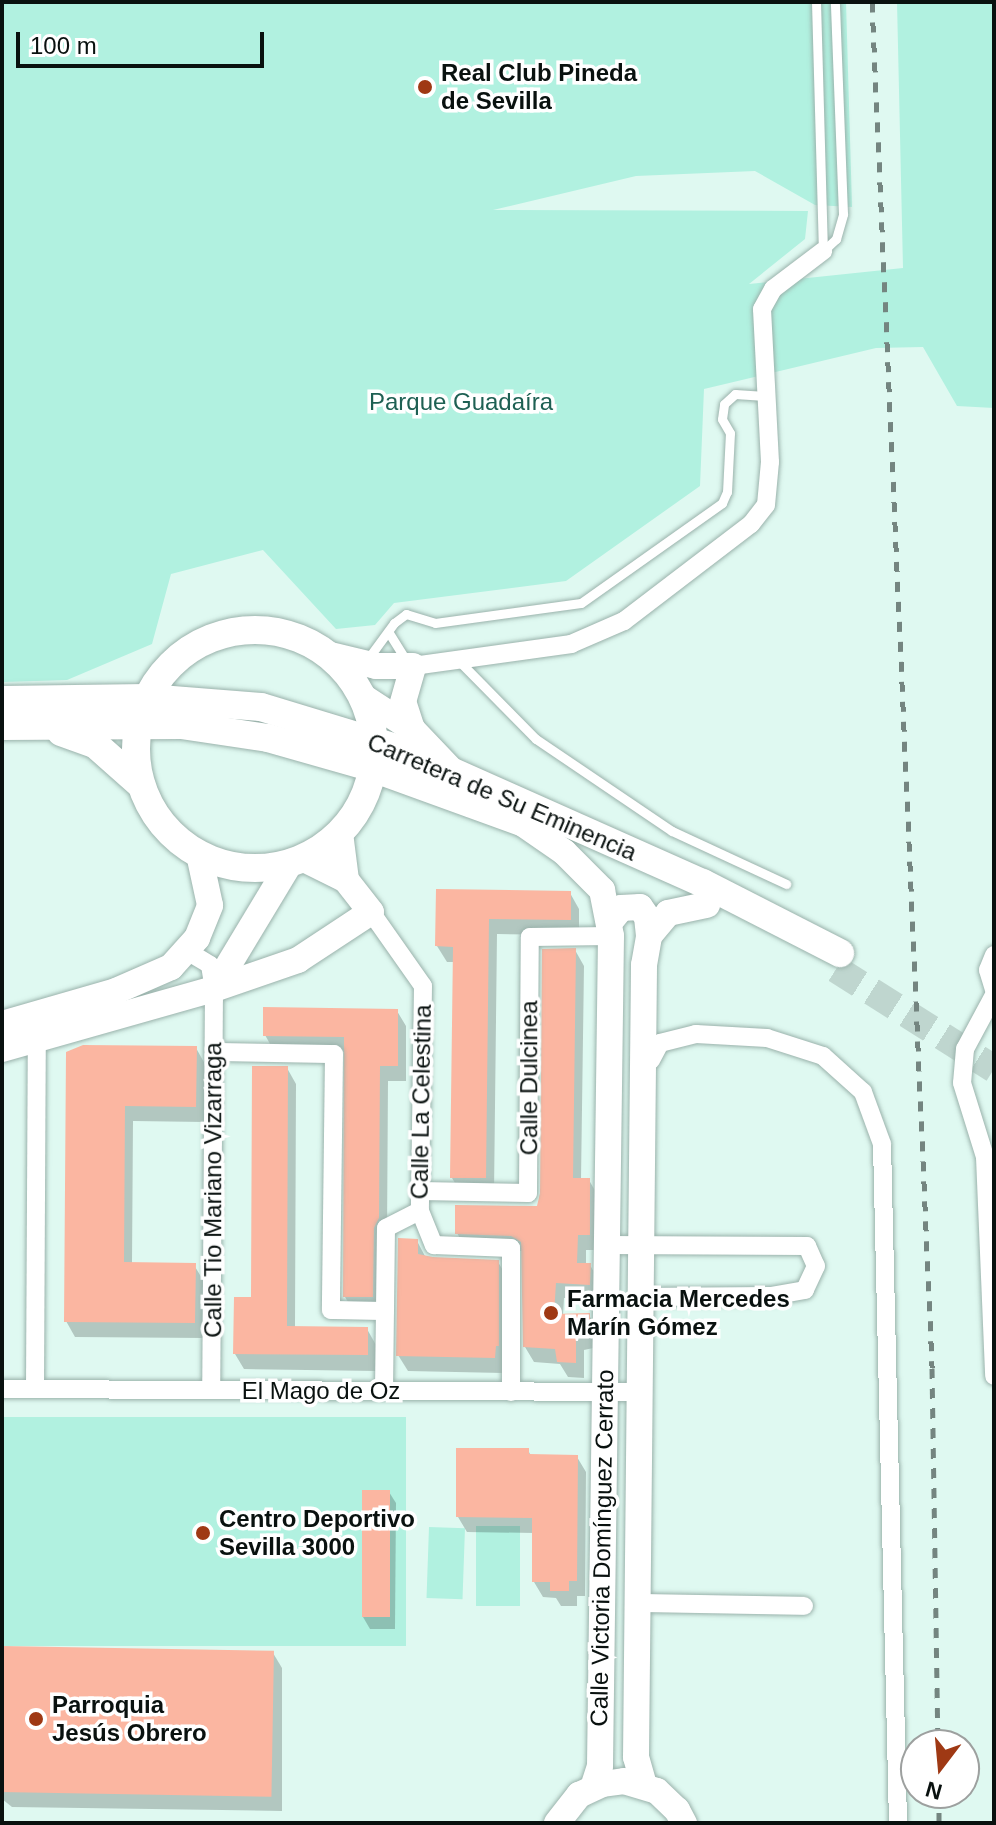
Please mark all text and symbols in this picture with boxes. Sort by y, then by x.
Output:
scale bar [20,16,268,66]
text: 100 m [30,32,97,59]
place label: Real Club Pineda de Sevilla [441,59,637,115]
marker: Real Club Pineda de Sevilla [416,78,434,96]
park label: Parque Guadaíra [369,388,553,416]
street label: Carretera de Su Eminencia [363,727,641,867]
street label: Calle Dulcinea [515,1001,543,1155]
street label: Calle La Celestina [405,1004,437,1200]
street label: Calle Tio Mariano Vizarraga [199,1042,227,1338]
place label: Farmacia Mercedes Marín Gómez [567,1285,790,1341]
marker: Farmacia Mercedes Marín Gómez [542,1304,560,1322]
street label: Calle Victoria Domínguez Cerrato [584,1369,620,1727]
street label: El Mago de Oz [242,1377,400,1405]
place label: Centro Deportivo Sevilla 3000 [219,1505,415,1561]
marker: Centro Deportivo Sevilla 3000 [194,1524,212,1542]
place label: Parroquia Jesús Obrero [52,1691,207,1747]
marker: Parroquia Jesús Obrero [27,1710,45,1728]
north arrow [900,1729,980,1809]
text: N [923,1776,945,1805]

